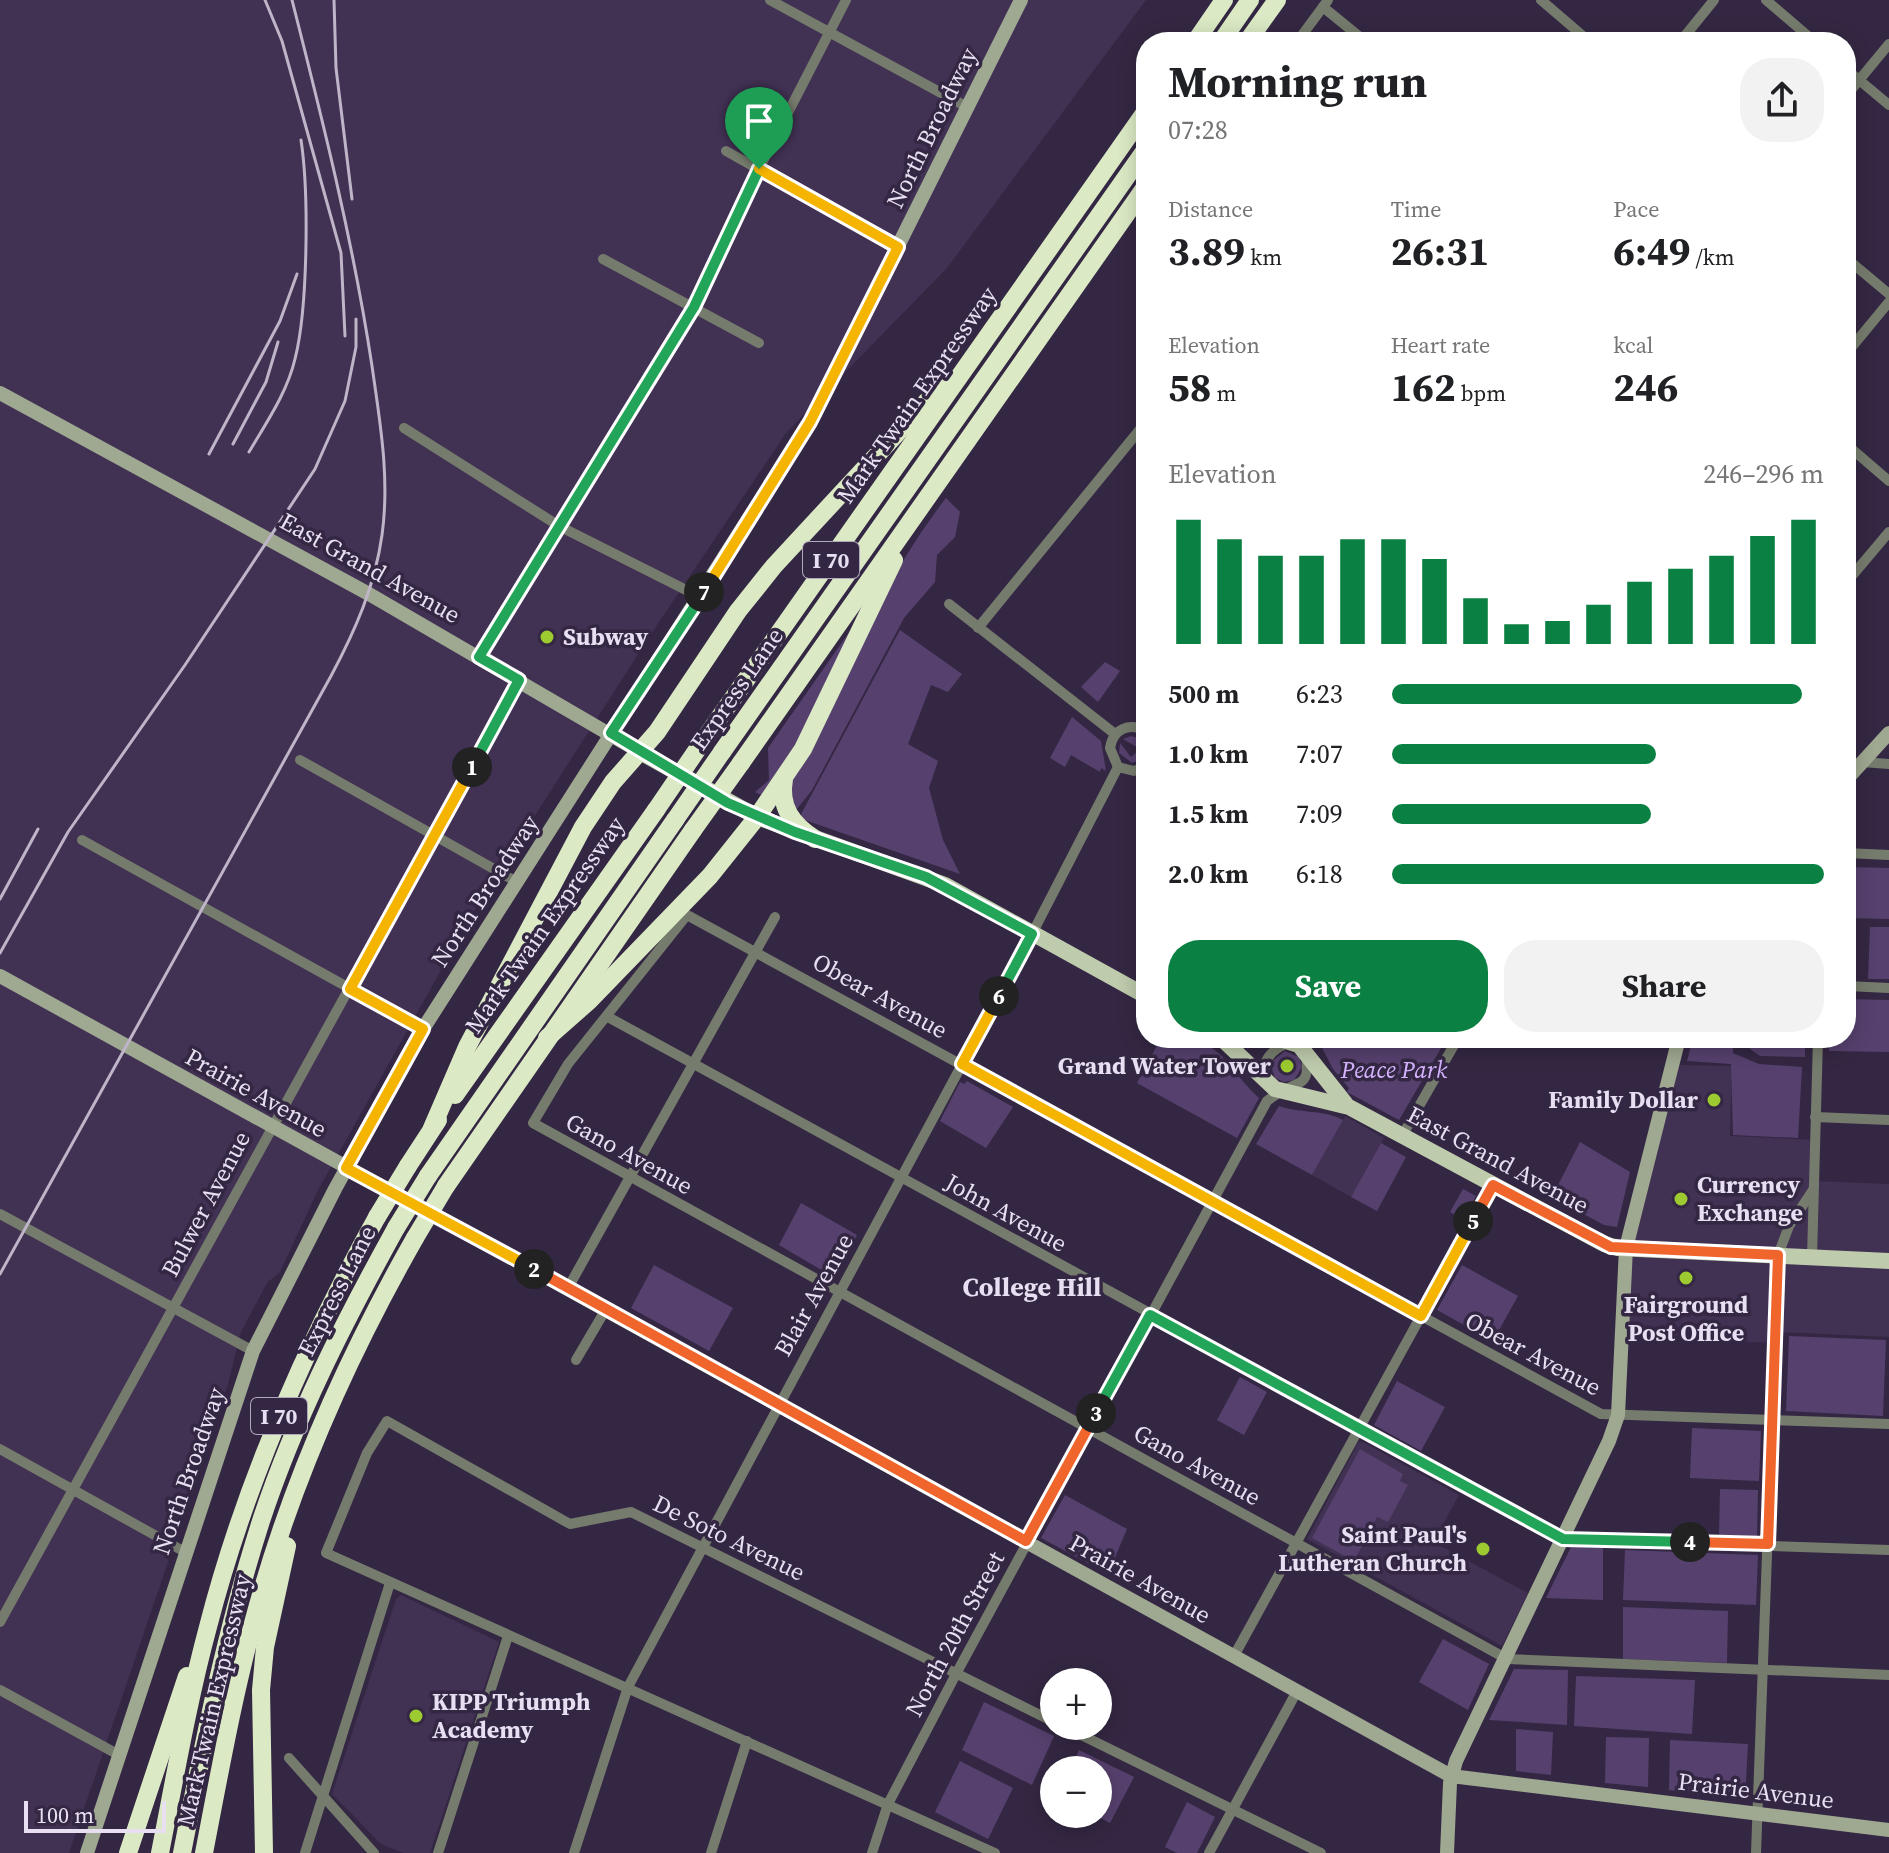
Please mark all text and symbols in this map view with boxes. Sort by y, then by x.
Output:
street label: North Broadway [878,41,985,214]
text: Morning run [1168,51,1427,112]
button: share [1740,58,1824,142]
pin [725,87,793,169]
icon: arrive [737,99,781,143]
text: 07:28 [1168,112,1228,148]
text: Distance [1168,194,1253,224]
text: Time [1391,194,1442,224]
text: Pace [1613,194,1659,224]
text: 3.89 [1168,224,1245,278]
text: 26:31 [1391,224,1489,278]
text: 6:49 [1613,224,1690,278]
text: km [1245,242,1282,272]
text: /km [1690,242,1735,272]
street label: Mark Twain Expressway [829,279,1005,510]
text: Elevation [1168,330,1260,360]
text: Heart rate [1391,330,1490,360]
text: kcal [1613,330,1653,360]
text: 58 [1168,360,1211,414]
text: 162 [1391,360,1456,414]
text: 246 [1613,360,1678,414]
text: m [1211,378,1236,408]
text: bpm [1456,378,1506,408]
text: Elevation [1168,456,1277,492]
text: 246–296 m [1703,456,1824,492]
street label: East Grand Avenue [274,504,466,631]
road number: I 70 [803,542,859,578]
pin: 7 [684,572,724,612]
text: 7 [698,577,710,607]
place label: Subway [563,620,648,653]
street label: Express Lane [682,621,791,756]
marker: Subway [538,628,556,646]
text: 500 m [1168,676,1239,712]
text: 6:23 [1296,676,1343,712]
text: 1.0 km [1168,736,1249,772]
text: 7:07 [1296,736,1343,772]
pin: 1 [452,747,492,787]
text: 1 [466,752,478,782]
text: 1.5 km [1168,796,1249,832]
text: 7:09 [1296,796,1343,832]
street label: North Broadway [423,808,546,973]
street label: Mark Twain Expressway [457,809,633,1040]
text: 2.0 km [1168,856,1249,892]
text: 6:18 [1296,856,1343,892]
button: Save [1168,940,1488,1032]
button: Share [1504,940,1824,1032]
street label: Obear Avenue [807,945,954,1046]
pin: 6 [979,976,1019,1016]
text: 6 [993,981,1005,1011]
street label: Prairie Avenue [180,1040,333,1145]
place label: Grand Water Tower [1058,1049,1272,1082]
park label: Peace Park [1340,1053,1448,1086]
marker: Grand Water Tower [1278,1057,1296,1075]
place label: Family Dollar [1548,1083,1699,1116]
marker: Family Dollar [1705,1091,1723,1109]
street label: East Grand Avenue [1402,1098,1595,1221]
street label: Gano Avenue [560,1105,699,1202]
street label: Bulwer Avenue [153,1125,258,1282]
street label: John Avenue [938,1165,1073,1260]
place label: Currency Exchange [1697,1168,1803,1229]
marker: Currency Exchange [1672,1190,1690,1208]
pin: 5 [1453,1201,1493,1241]
text: 5 [1467,1206,1479,1236]
street label: Express Lane [290,1220,384,1362]
street label: Blair Avenue [766,1227,861,1362]
pin: 2 [514,1249,554,1289]
text: 2 [528,1254,540,1284]
district label: College Hill [963,1269,1101,1305]
marker: Fairground Post Office [1677,1269,1695,1287]
place label: Fairground Post Office [1624,1288,1748,1349]
street label: Obear Avenue [1460,1304,1607,1403]
street label: North Broadway [144,1382,233,1559]
pin: 3 [1076,1393,1116,1433]
road number: I 70 [251,1398,307,1434]
text: 3 [1090,1398,1102,1428]
street label: Gano Avenue [1128,1416,1267,1513]
street label: De Soto Avenue [648,1486,811,1589]
place label: Saint Paul's Lutheran Church [1278,1518,1467,1579]
pin: 4 [1670,1522,1710,1562]
street label: Prairie Avenue [1064,1526,1217,1631]
text: 4 [1684,1527,1696,1557]
marker: Saint Paul's Lutheran Church [1474,1540,1492,1558]
street label: North 20th Street [897,1545,1012,1722]
street label: Mark Twain Expressway [168,1570,259,1829]
map controls [1040,1668,1112,1828]
button: + [1040,1668,1112,1740]
place label: KIPP Triumph Academy [432,1685,591,1746]
marker: KIPP Triumph Academy [407,1707,425,1725]
button: − [1040,1756,1112,1828]
street label: Prairie Avenue [1676,1765,1836,1816]
scale bar [24,1797,166,1833]
text: 100 m [36,1800,94,1830]

